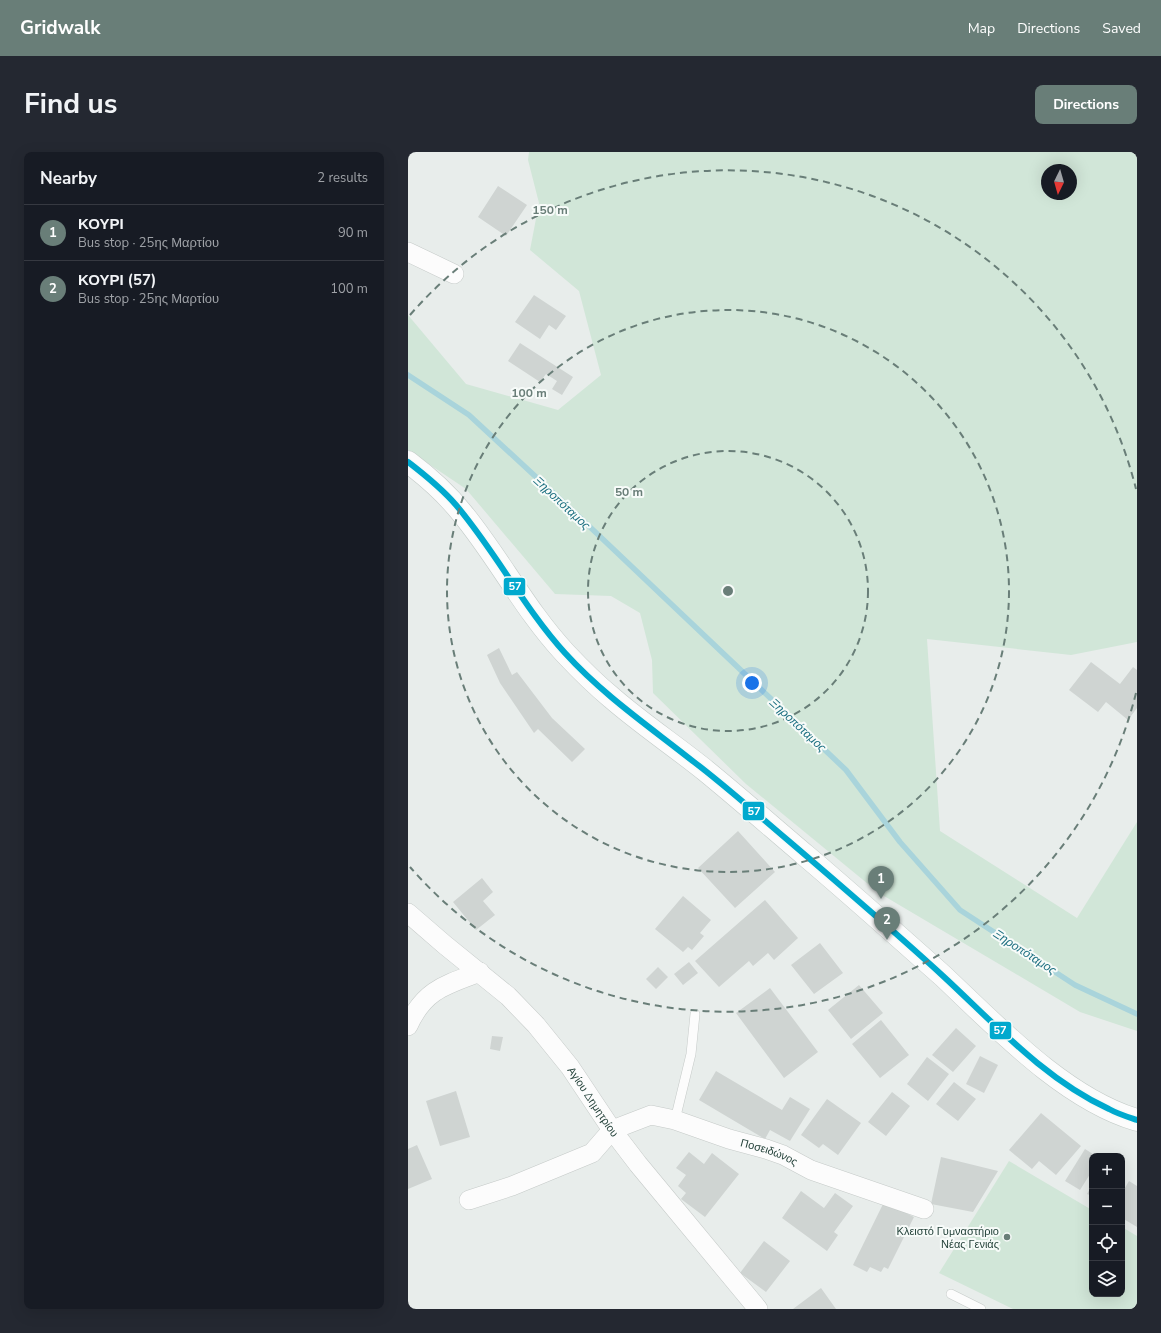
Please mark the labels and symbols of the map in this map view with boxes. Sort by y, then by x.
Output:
north arrow [1041,164,1077,200]
text: 150 m [532,202,568,218]
text: 100 m [511,385,547,401]
water label: Ξηροπόταμος [530,472,594,533]
text: 50 m [615,484,643,500]
line badge: 57 [503,577,526,596]
text: 57 [508,579,522,594]
centre of rings [721,584,735,598]
your location [742,673,762,693]
water label: Ξηροπόταμος [766,694,830,755]
line badge: 57 [742,801,765,821]
text: 57 [747,804,761,819]
pin: 1 [868,866,894,899]
pin: 2 [874,907,900,940]
water label: Ξηροπόταμος [990,925,1060,978]
line badge: 57 [989,1021,1012,1040]
text: 57 [993,1023,1007,1038]
street label: Αγίου Δημητρίου [564,1064,622,1140]
street label: Ποσειδώνος [739,1135,800,1169]
place label: Κλειστό Γυμναστήριο Νέας Γενιάς [897,1224,999,1252]
marker: Κλειστό Γυμναστήριο Νέας Γενιάς [1002,1232,1012,1242]

